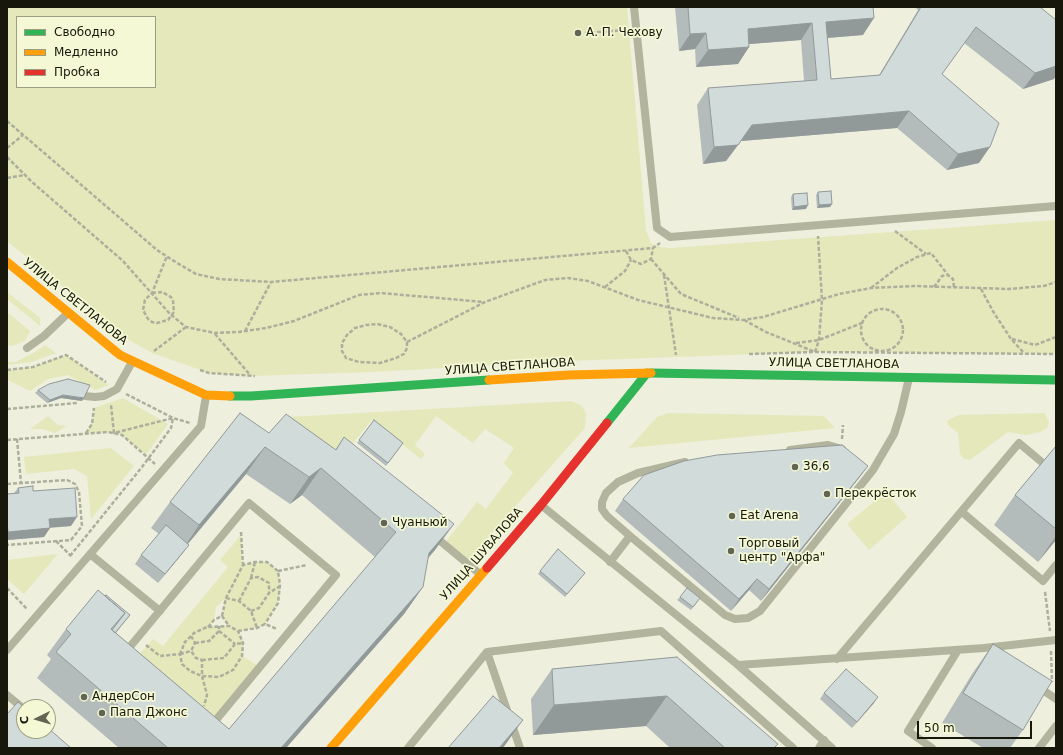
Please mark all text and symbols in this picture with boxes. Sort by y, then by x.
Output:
legend [16,16,156,88]
text: Свободно [54,25,115,39]
place label: А. П. Чехову [586,26,663,40]
marker: А. П. Чехову [573,28,583,38]
text: Медленно [54,45,118,59]
text: Пробка [54,65,100,79]
street label: УЛИЦА СВЕТЛАНОВА [20,255,130,349]
street label: УЛИЦА СВЕТЛАНОВА [444,355,576,379]
street label: УЛИЦА СВЕТЛАНОВА [769,356,899,372]
place label: 36,6 [803,460,830,474]
marker: 36,6 [790,462,800,472]
place label: Перекрёсток [835,487,917,501]
marker: Перекрёсток [822,489,832,499]
street label: УЛИЦА ШУВАЛОВА [438,505,526,603]
place label: Eat Arena [740,509,799,523]
marker: Eat Arena [727,511,737,521]
place label: Чуаньюй [392,516,448,530]
marker: Чуаньюй [379,518,389,528]
place label: Торговый центр "Арфа" [739,537,825,565]
marker: Торговый центр "Арфа" [726,546,736,556]
place label: АндерСон [92,690,155,704]
marker: АндерСон [79,692,89,702]
north arrow [16,699,56,739]
place label: Папа Джонс [110,706,187,720]
marker: Папа Джонс [97,708,107,718]
scale bar [919,713,1034,739]
text: С [18,715,31,725]
text: 50 m [924,721,955,735]

